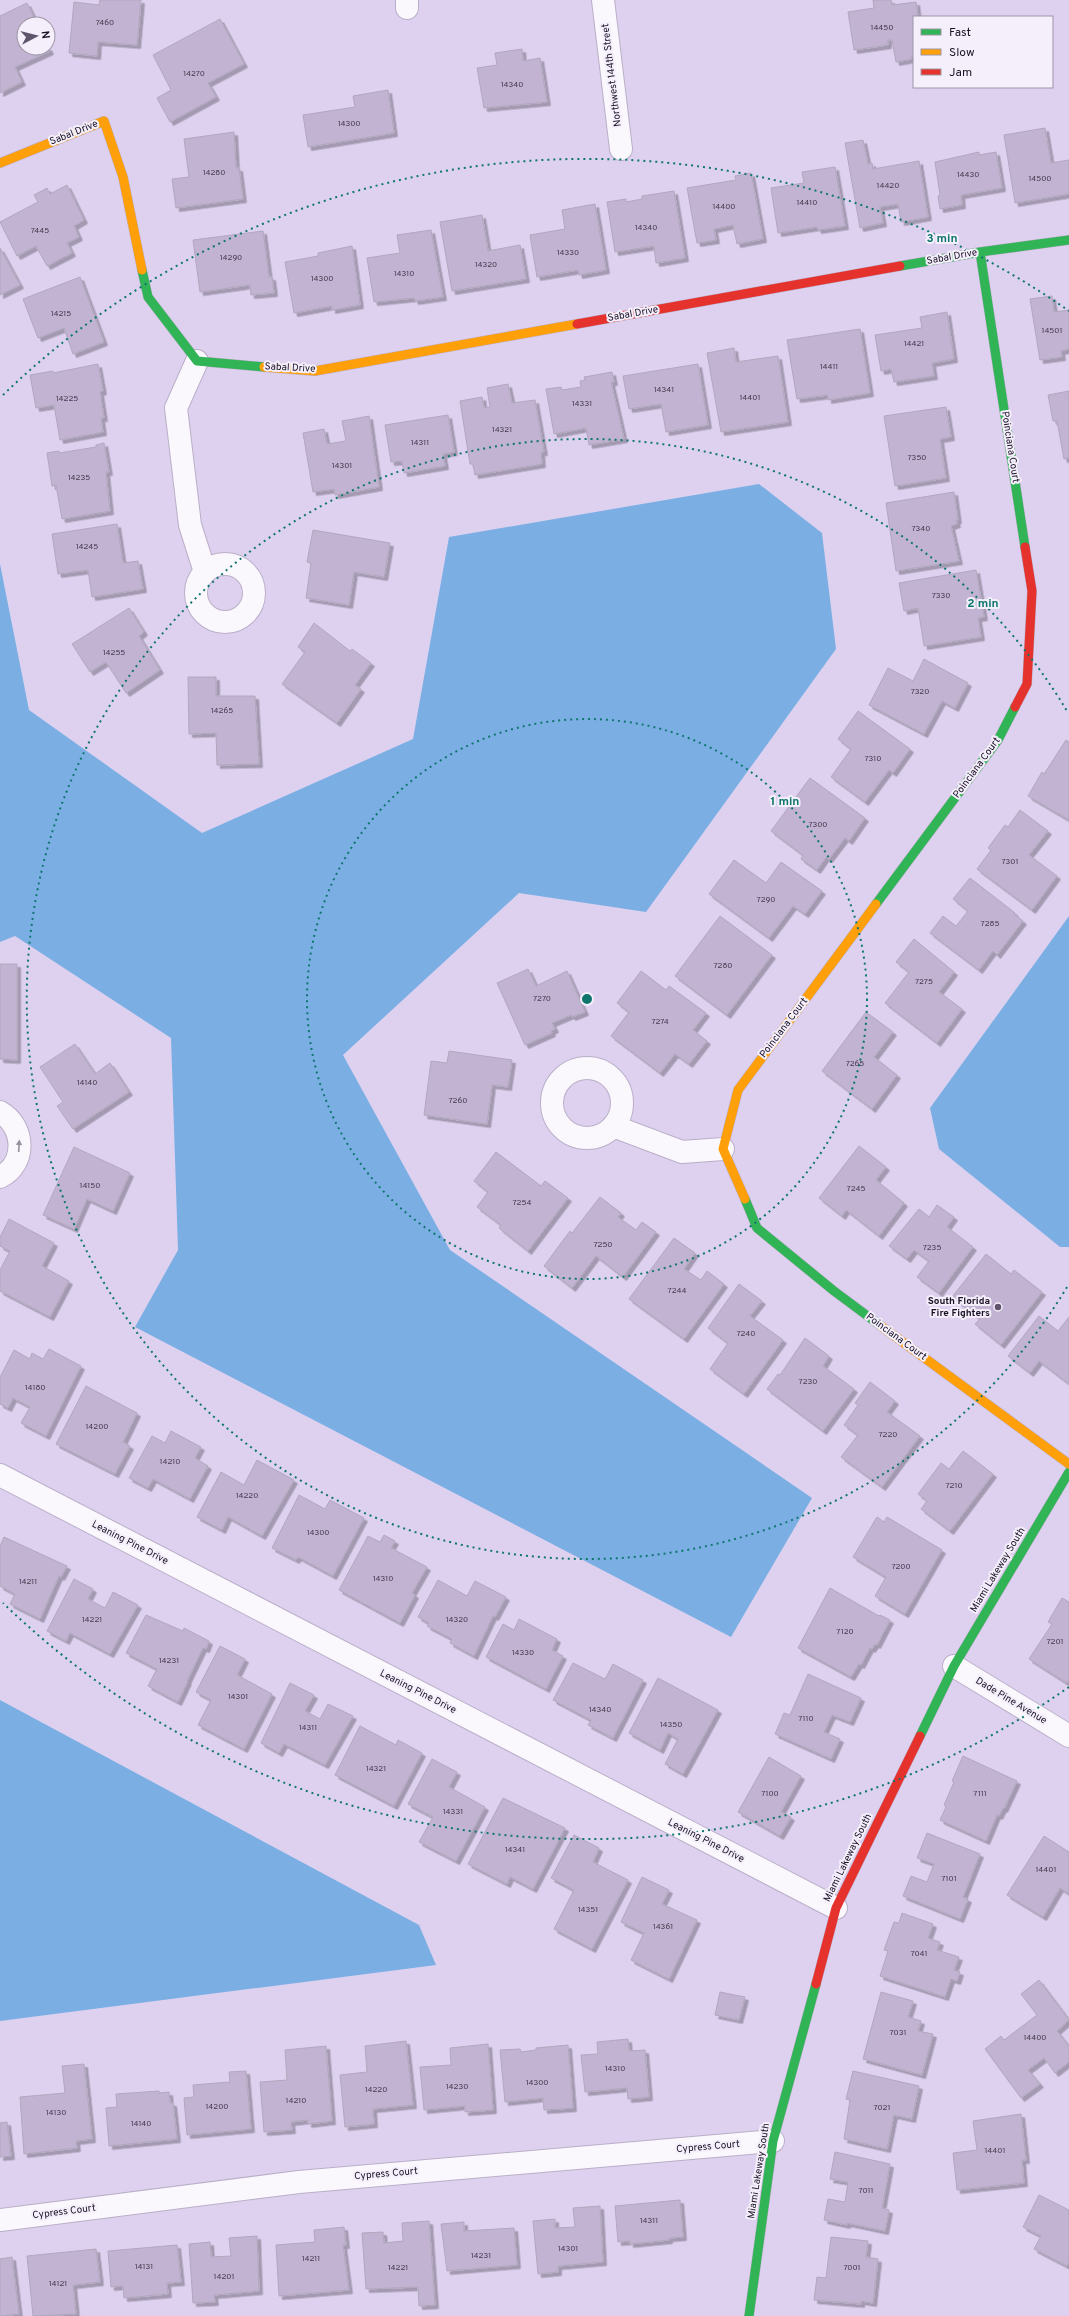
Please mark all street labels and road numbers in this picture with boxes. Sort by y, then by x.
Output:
street label: Northwest 144th Street [599,22,625,127]
street label: Sabal Drive [48,117,100,149]
street label: Sabal Drive [926,246,978,268]
street label: Sabal Drive [607,303,659,325]
street label: Sabal Drive [264,360,316,376]
street label: Poinciana Court [998,410,1022,484]
street label: Poinciana Court [951,735,1004,801]
street label: Poinciana Court [757,995,811,1061]
street label: Poinciana Court [863,1311,929,1364]
street label: Leaning Pine Drive [89,1518,171,1568]
street label: Miami Lakeway South [968,1525,1028,1615]
street label: Leaning Pine Drive [377,1667,459,1717]
street label: Dade Pine Avenue [973,1675,1049,1727]
street label: Miami Lakeway South [821,1812,875,1904]
street label: Leaning Pine Drive [665,1816,747,1866]
street label: Miami Lakeway South [745,2122,773,2220]
street label: Cypress Court [676,2138,740,2156]
street label: Cypress Court [354,2165,418,2183]
street label: Cypress Court [32,2202,97,2222]

